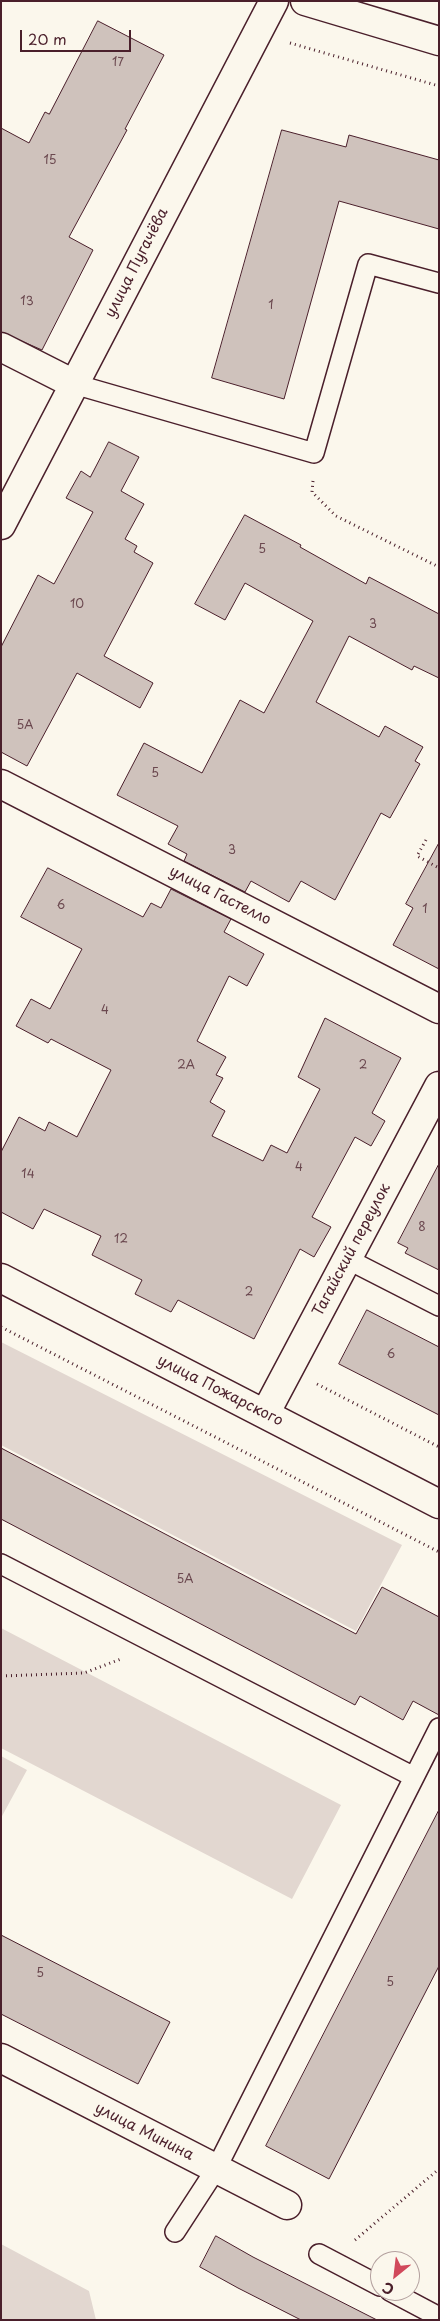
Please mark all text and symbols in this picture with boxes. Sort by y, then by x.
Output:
scale bar [22,20,134,52]
text: 20 m [28,27,67,50]
house number: 17 [112,56,124,70]
house number: 15 [43,154,57,168]
street label: улица Пугачёва [102,205,172,321]
house number: 13 [20,295,34,309]
house number: 1 [268,299,274,313]
house number: 5 [258,543,266,557]
house number: 10 [70,598,84,612]
house number: 3 [369,618,377,632]
house number: 5А [17,719,33,733]
house number: 5 [151,767,159,781]
house number: 3 [228,844,236,858]
street label: улица Гастелло [166,863,274,929]
house number: 6 [57,899,65,913]
house number: 1 [422,903,428,917]
house number: 4 [101,1004,109,1018]
house number: 2А [177,1059,195,1073]
house number: 2 [359,1059,367,1073]
house number: 4 [295,1161,303,1175]
house number: 14 [21,1168,35,1182]
street label: Тагайский переулок [309,1180,395,1320]
house number: 8 [418,1221,426,1235]
house number: 12 [114,1233,128,1247]
house number: 2 [245,1286,253,1300]
house number: 6 [387,1348,395,1362]
street label: улица Пожарского [154,1351,286,1431]
house number: 5А [177,1573,193,1587]
house number: 5 [36,1967,44,1981]
house number: 5 [386,1976,394,1990]
street label: улица Минина [91,2099,197,2165]
north arrow [370,2251,420,2301]
text: С [378,2277,398,2300]

